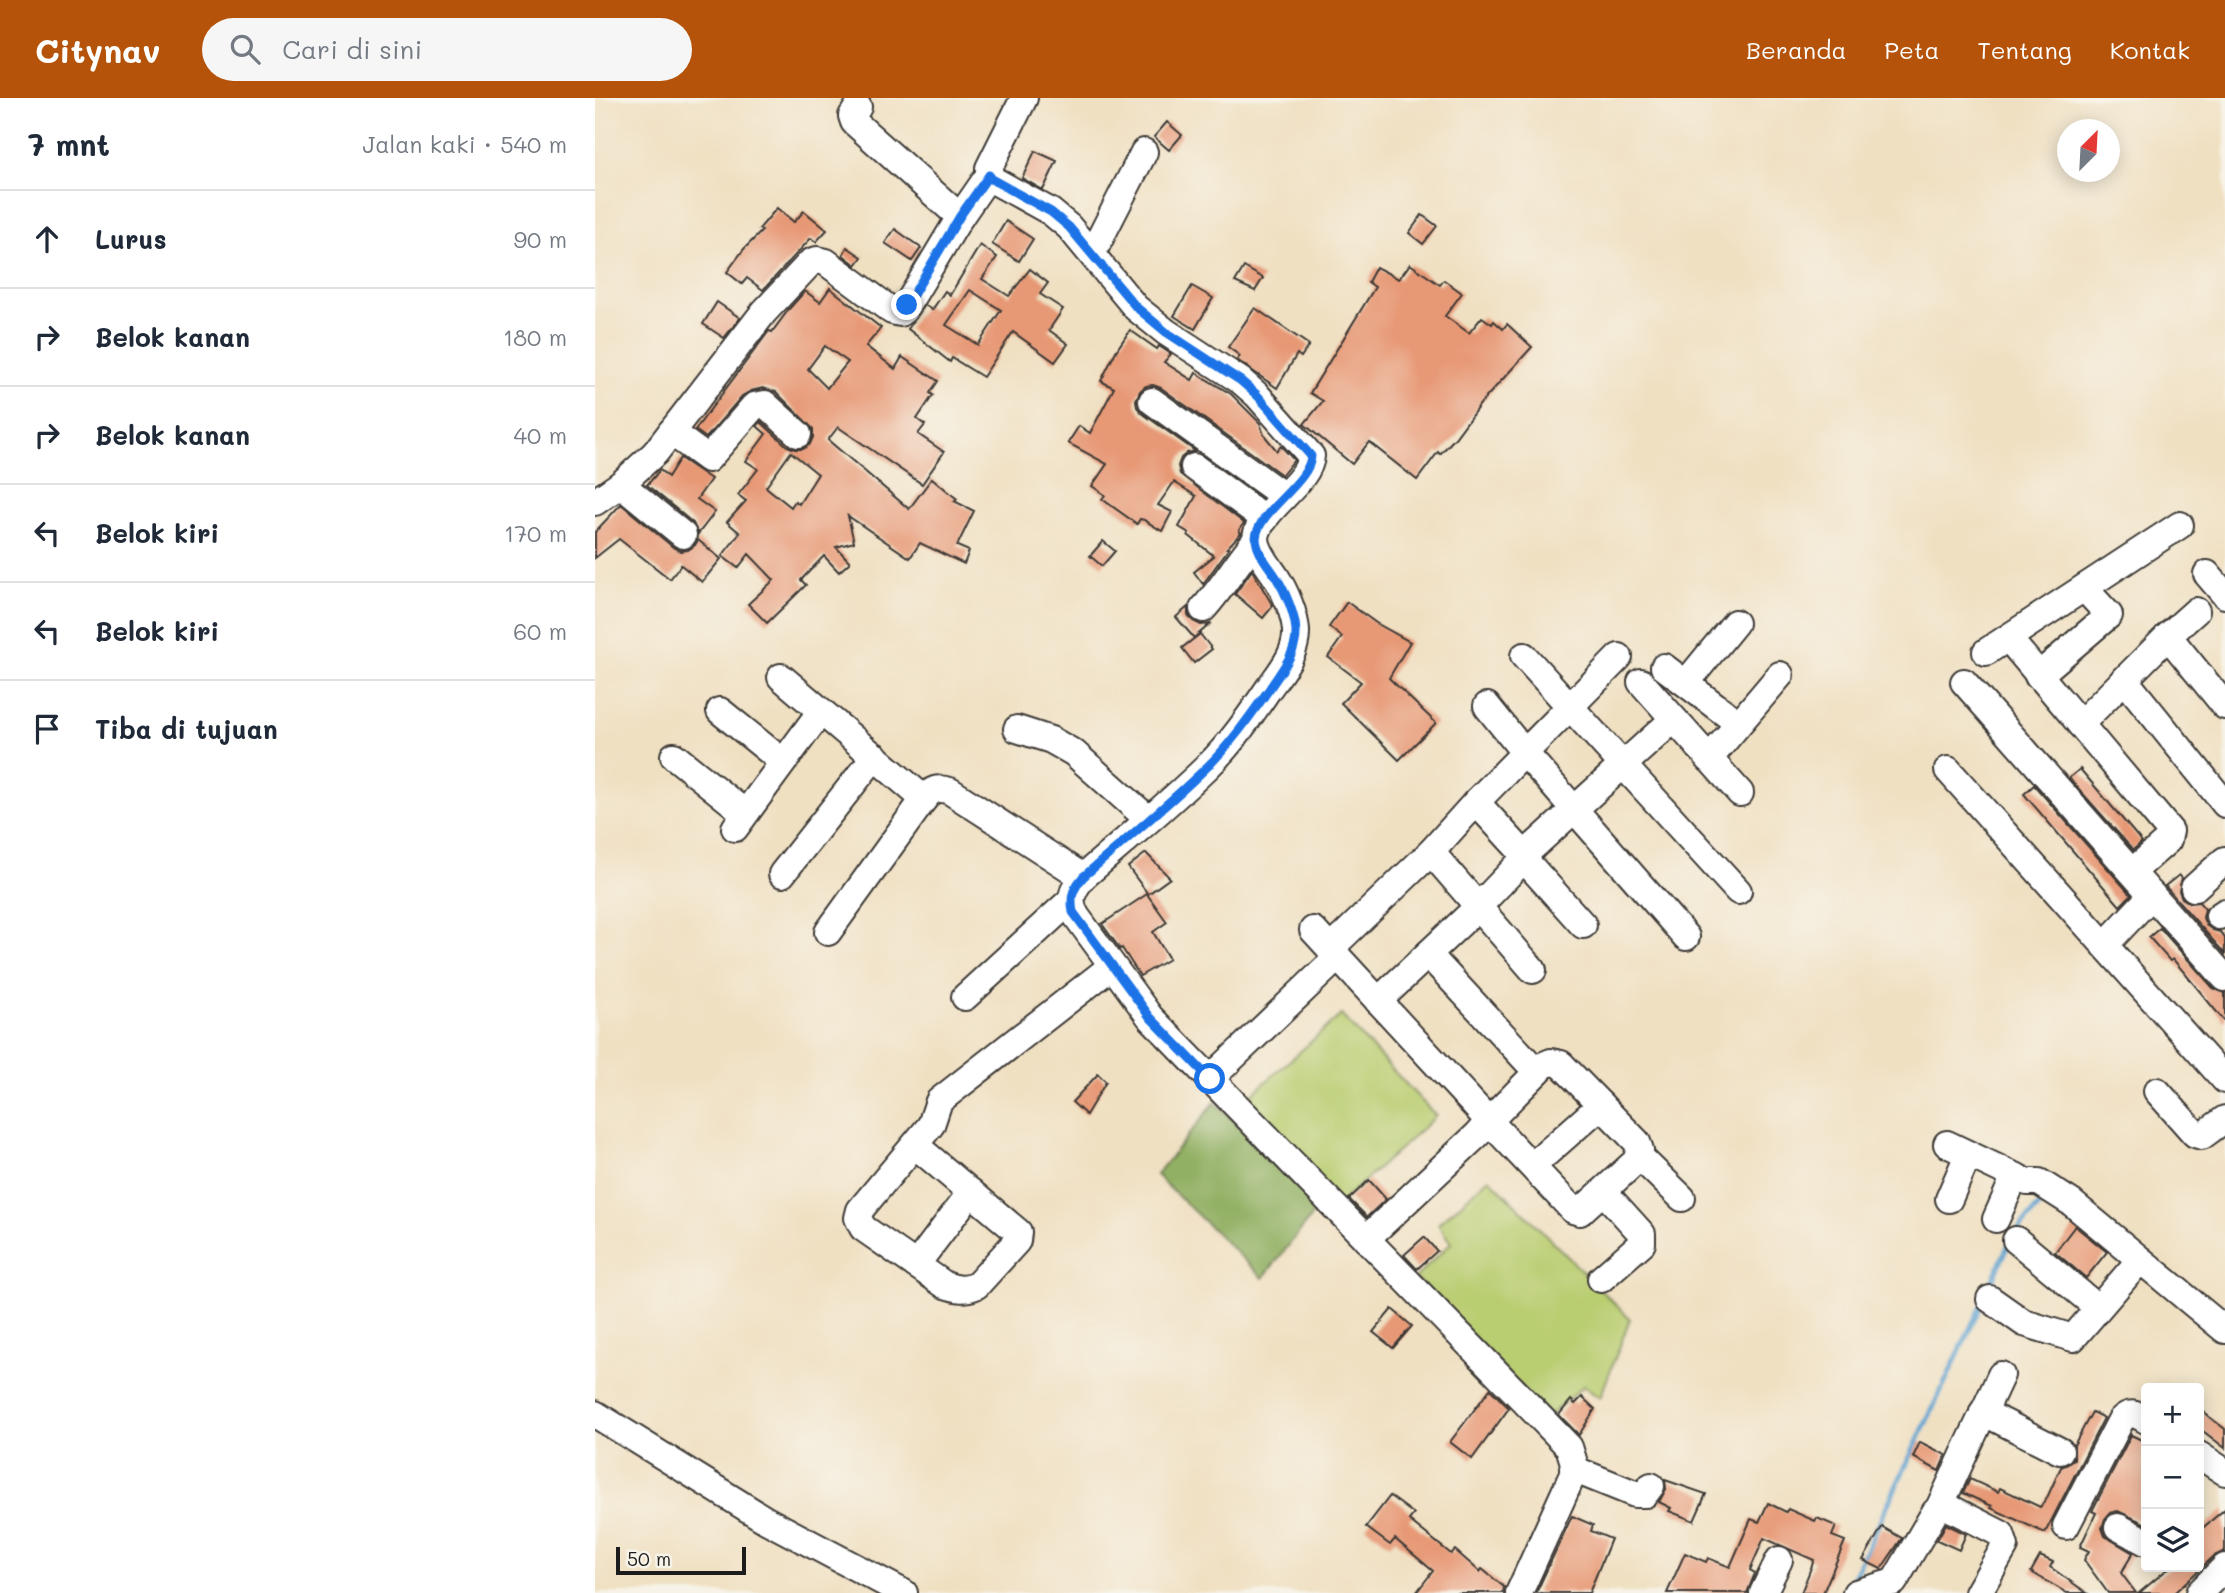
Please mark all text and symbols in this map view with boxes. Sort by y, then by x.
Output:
search box [202,18,692,81]
text: Citynav [35,28,160,71]
icon: search [226,30,264,68]
text: Cari di sini [282,32,422,66]
text: Beranda [1746,34,1846,65]
text: Peta [1884,34,1939,65]
text: Tentang [1977,34,2072,65]
text: Kontak [2110,34,2190,65]
north arrow [2057,119,2120,182]
text: 7 mnt [28,124,110,164]
text: Jalan kaki · 540 m [363,129,567,159]
icon: ahead [28,220,66,258]
text: Lurus [95,222,167,256]
text: 90 m [514,224,567,254]
route end [891,289,922,320]
icon: right [28,318,66,356]
text: Belok kanan [95,320,250,354]
text: 180 m [503,322,567,352]
icon: right [28,416,66,454]
text: Belok kanan [95,418,250,452]
text: 40 m [514,420,567,450]
icon: left [28,514,66,552]
text: Belok kiri [95,516,219,550]
text: 170 m [504,518,567,548]
icon: left [28,612,66,650]
text: Belok kiri [95,614,219,648]
text: 60 m [513,616,567,646]
icon: arrive [28,710,66,748]
text: Tiba di tujuan [95,712,278,746]
route start [1194,1063,1225,1094]
map controls [2141,1383,2204,1572]
button: + [2141,1383,2204,1446]
button: − [2141,1446,2204,1509]
button: layers [2141,1509,2204,1572]
scale bar [616,1544,745,1576]
text: 50 m [627,1546,671,1571]

